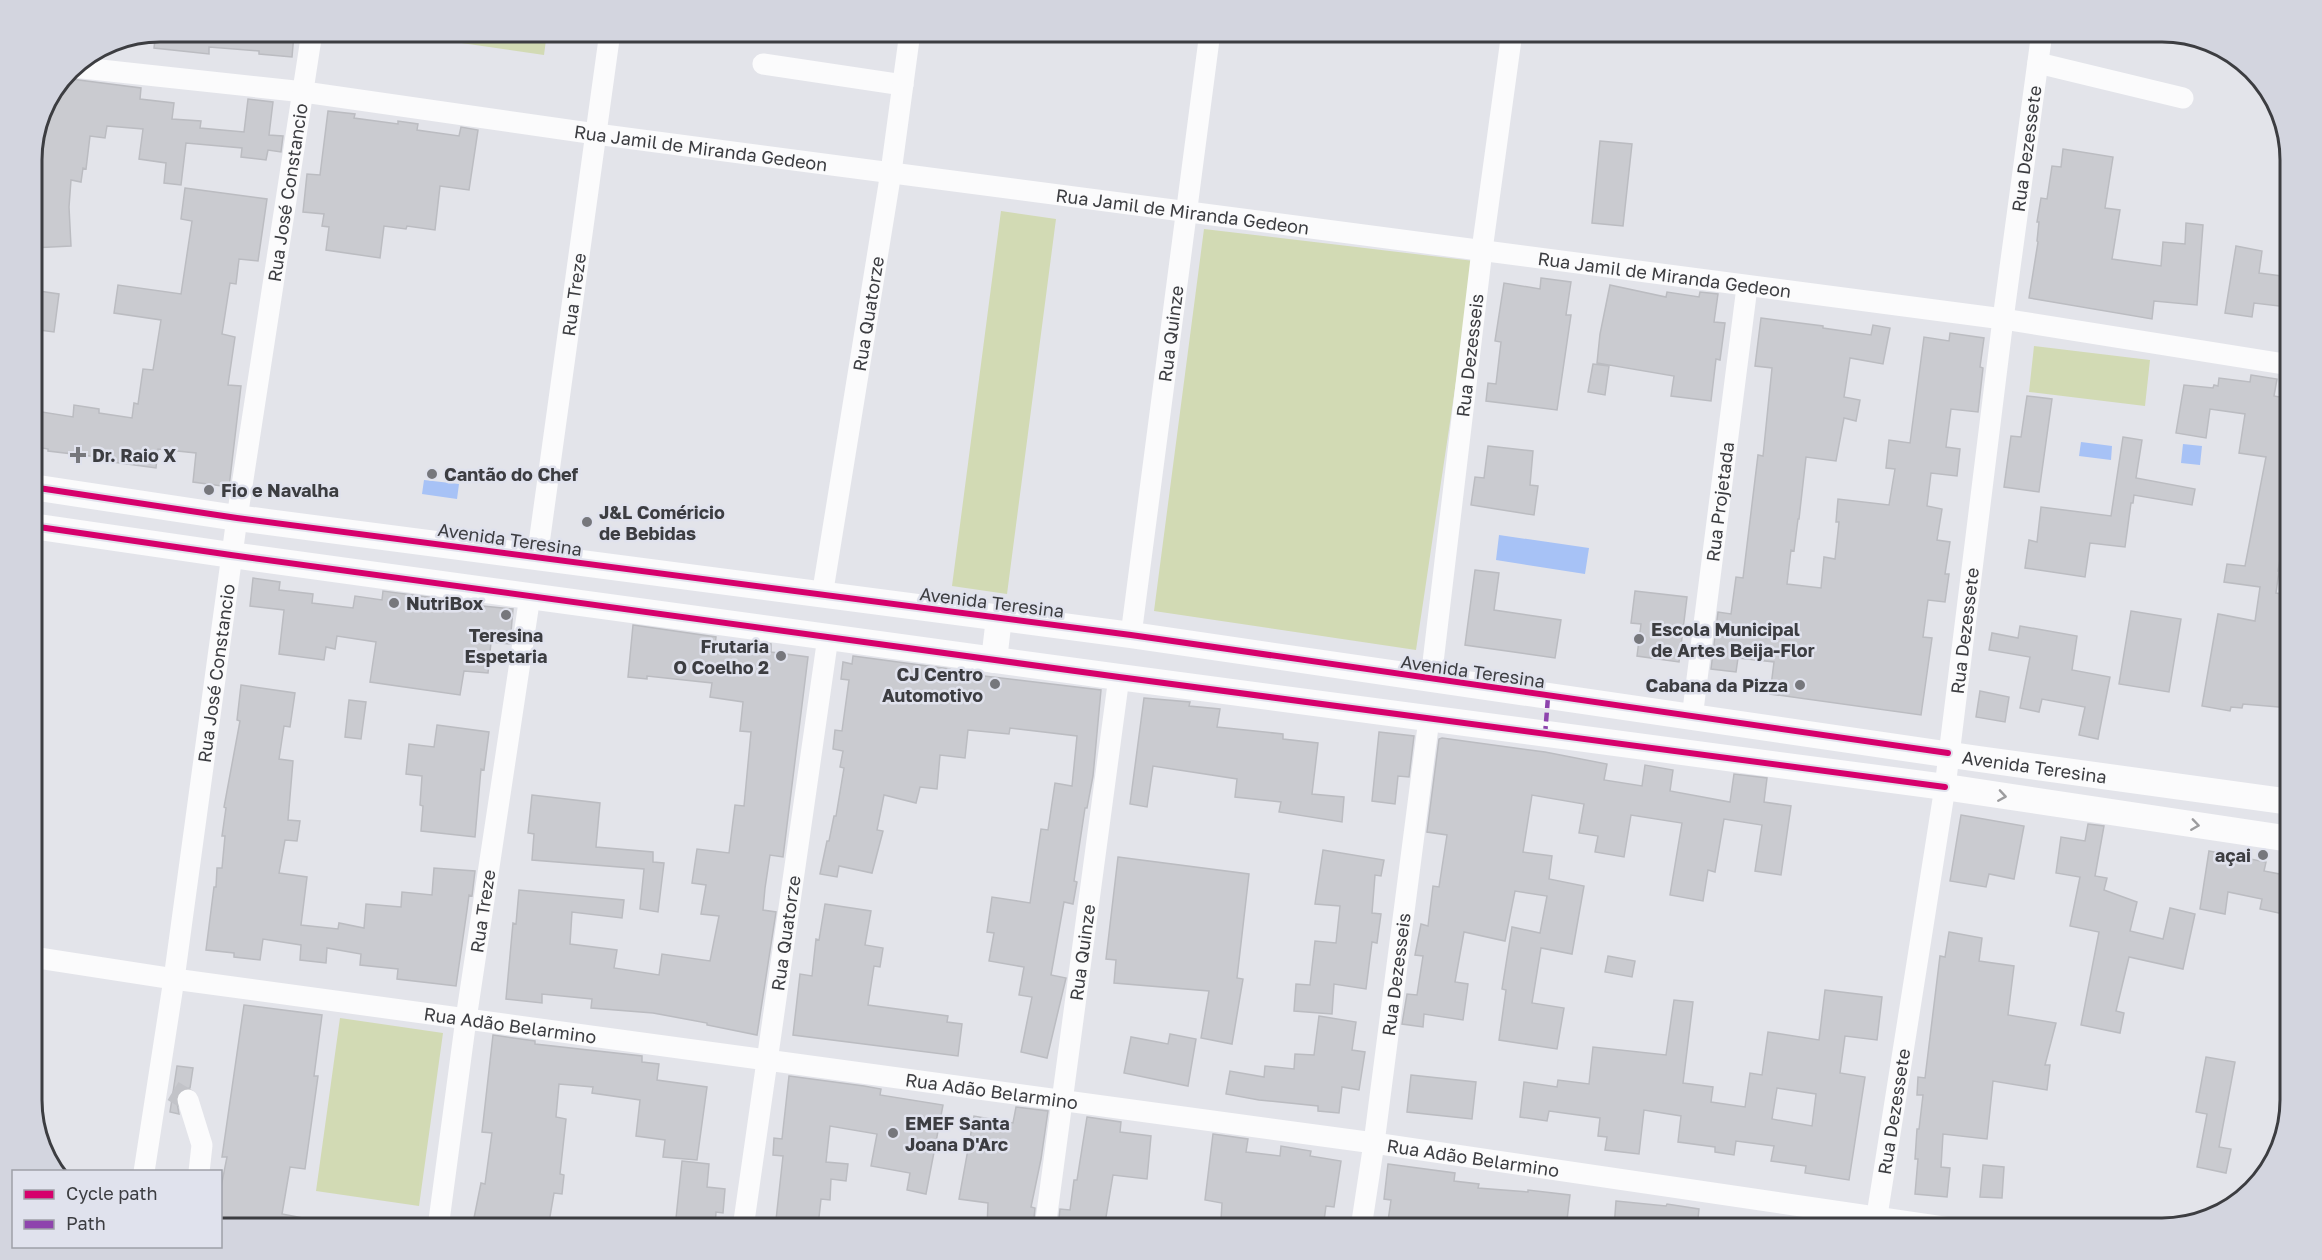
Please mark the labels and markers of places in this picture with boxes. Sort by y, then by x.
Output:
place label: Dr. Raio X [92,444,176,466]
marker: Dr. Raio X [69,446,87,464]
place label: Cantão do Chef [444,463,579,485]
marker: Cantão do Chef [425,467,439,481]
place label: Fio e Navalha [221,479,339,501]
marker: Fio e Navalha [202,483,216,497]
place label: J&L Coméricio de Bebidas [599,501,725,544]
marker: J&L Coméricio de Bebidas [580,515,594,529]
place label: NutriBox [406,592,484,614]
marker: NutriBox [387,596,401,610]
marker: Teresina Espetaria [499,608,513,622]
place label: Escola Municipal de Artes Beija-Flor [1651,618,1815,661]
place label: Teresina Espetaria [465,624,547,667]
marker: Escola Municipal de Artes Beija-Flor [1632,632,1646,646]
place label: Frutaria O Coelho 2 [673,635,769,678]
marker: Frutaria O Coelho 2 [774,649,788,663]
place label: CJ Centro Automotivo [882,663,983,706]
place label: Cabana da Pizza [1645,674,1788,696]
marker: CJ Centro Automotivo [988,677,1002,691]
marker: Cabana da Pizza [1793,678,1807,692]
place label: açai [2215,844,2251,866]
marker: açai [2256,848,2270,862]
place label: EMEF Santa Joana D'Arc [905,1112,1010,1155]
marker: EMEF Santa Joana D'Arc [886,1126,900,1140]

